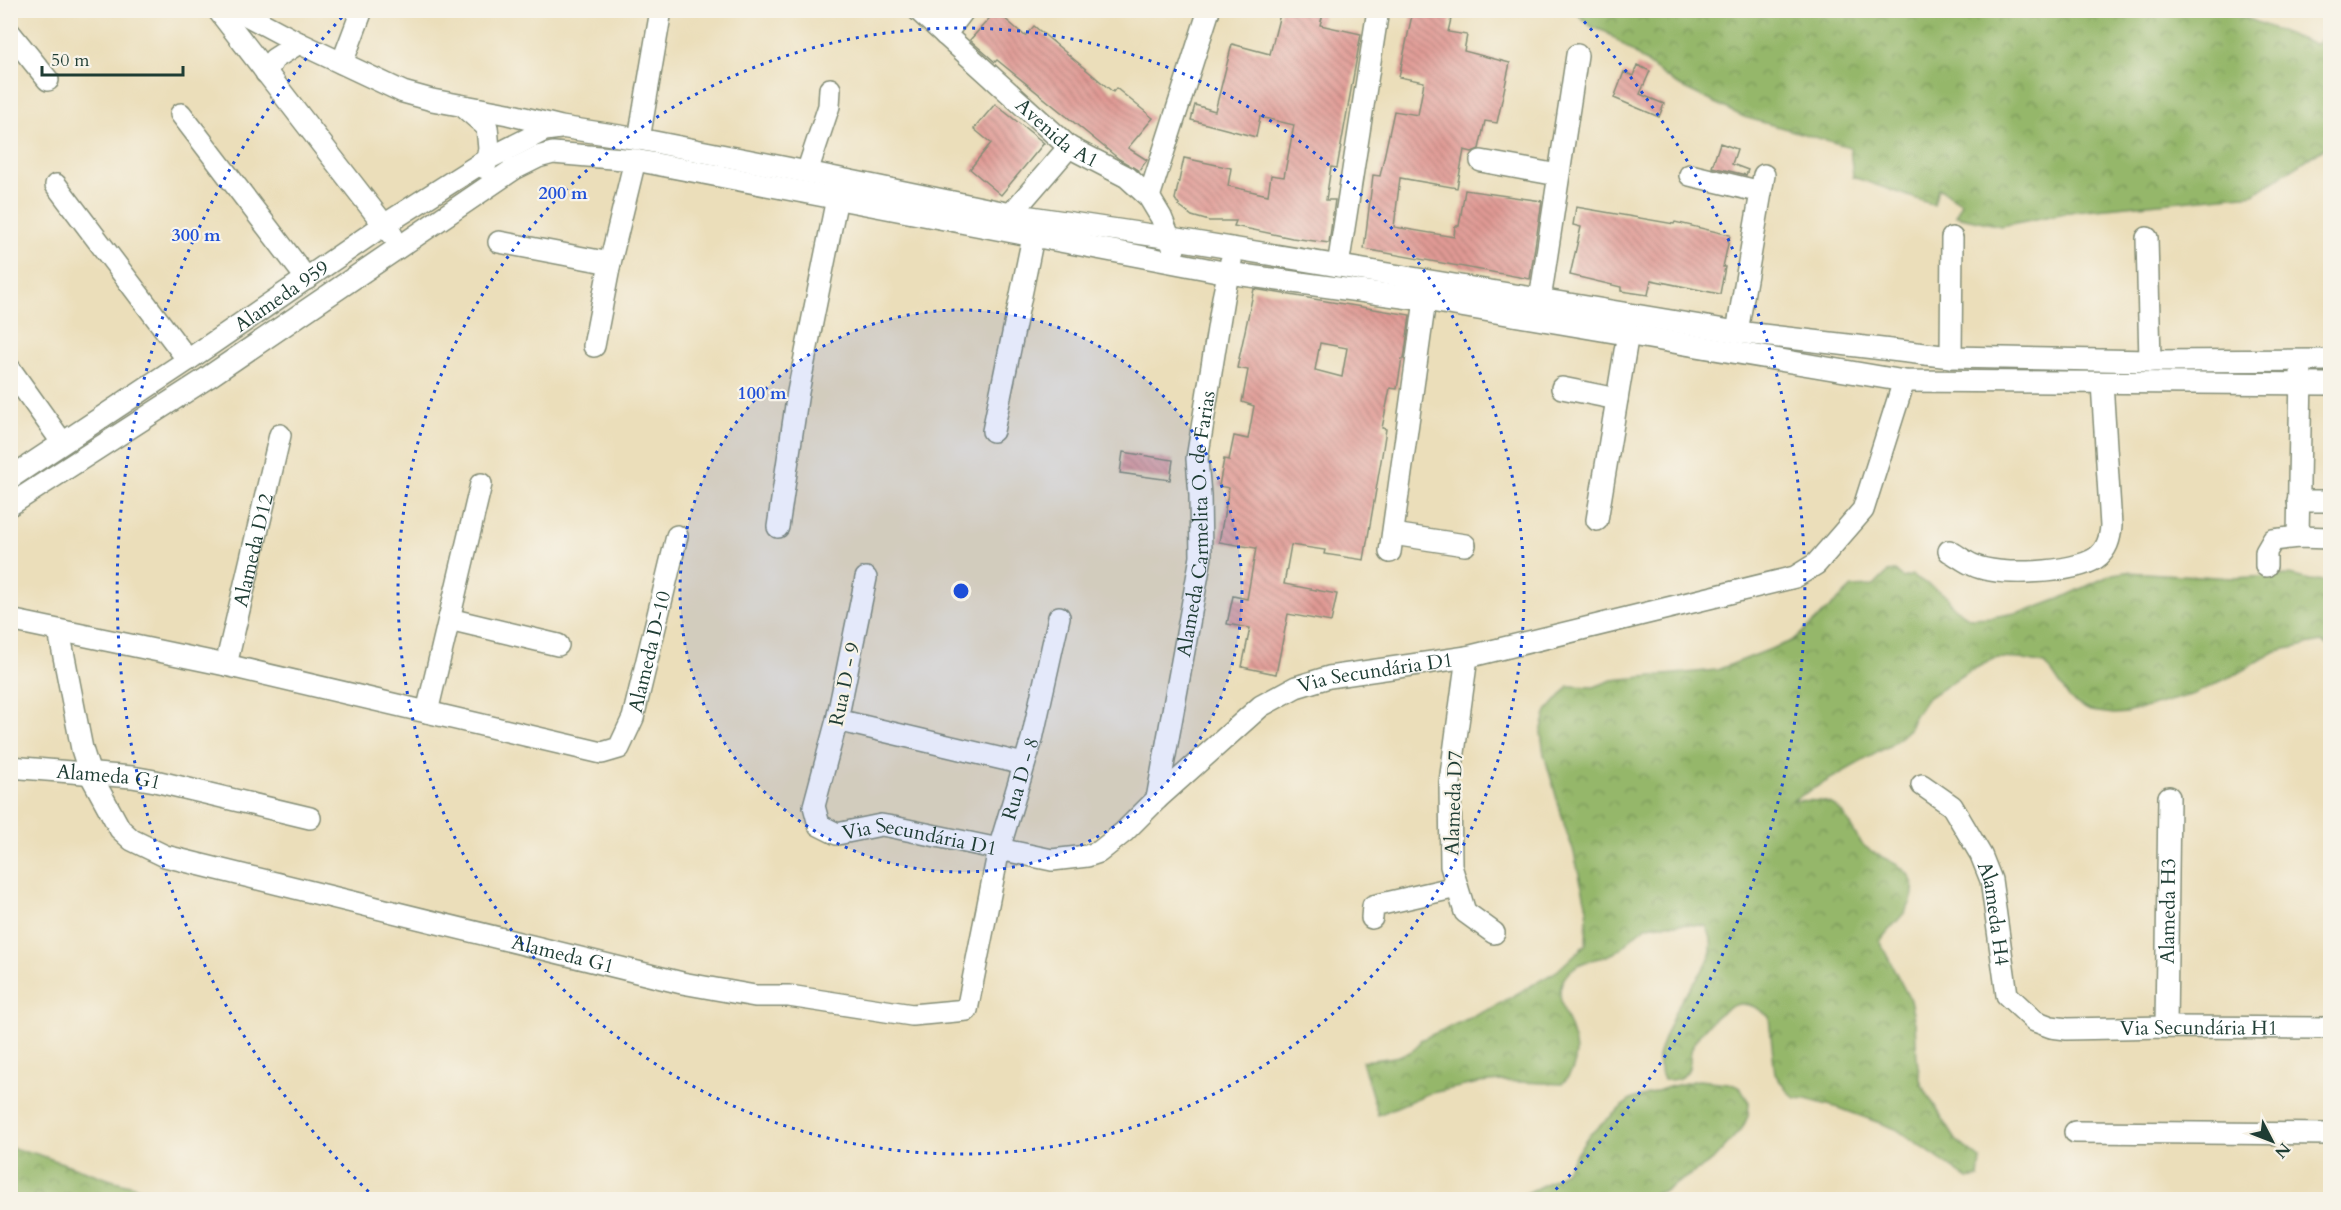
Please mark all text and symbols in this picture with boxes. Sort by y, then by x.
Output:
scale bar [42,39,183,77]
text: 50 m [51,48,90,73]
street label: Avenida A1 [1009,92,1103,174]
text: 200 m [538,181,588,206]
text: 300 m [171,223,221,248]
street label: Alameda 959 [229,254,334,338]
text: 100 m [737,381,787,406]
street label: Alameda Carmelita O. de Farias [1170,389,1222,659]
street label: Alameda D12 [227,491,280,610]
centre of rings [951,581,971,601]
street label: Alameda D-10 [622,588,677,715]
street label: Rua D - 9 [822,640,867,728]
street label: Via Secundária D1 [1294,646,1455,700]
street label: Rua D - 8 [995,734,1046,823]
street label: Alameda D7 [1438,750,1469,856]
street label: Alameda G1 [55,758,164,796]
street label: Via Secundária D1 [840,811,999,862]
street label: Alameda H4 [1971,857,2016,967]
street label: Alameda H3 [2154,858,2182,964]
street label: Alameda G1 [509,929,617,980]
street label: Via Secundária H1 [2120,1014,2278,1042]
north arrow [2242,1111,2302,1171]
text: N [2270,1138,2295,1163]

